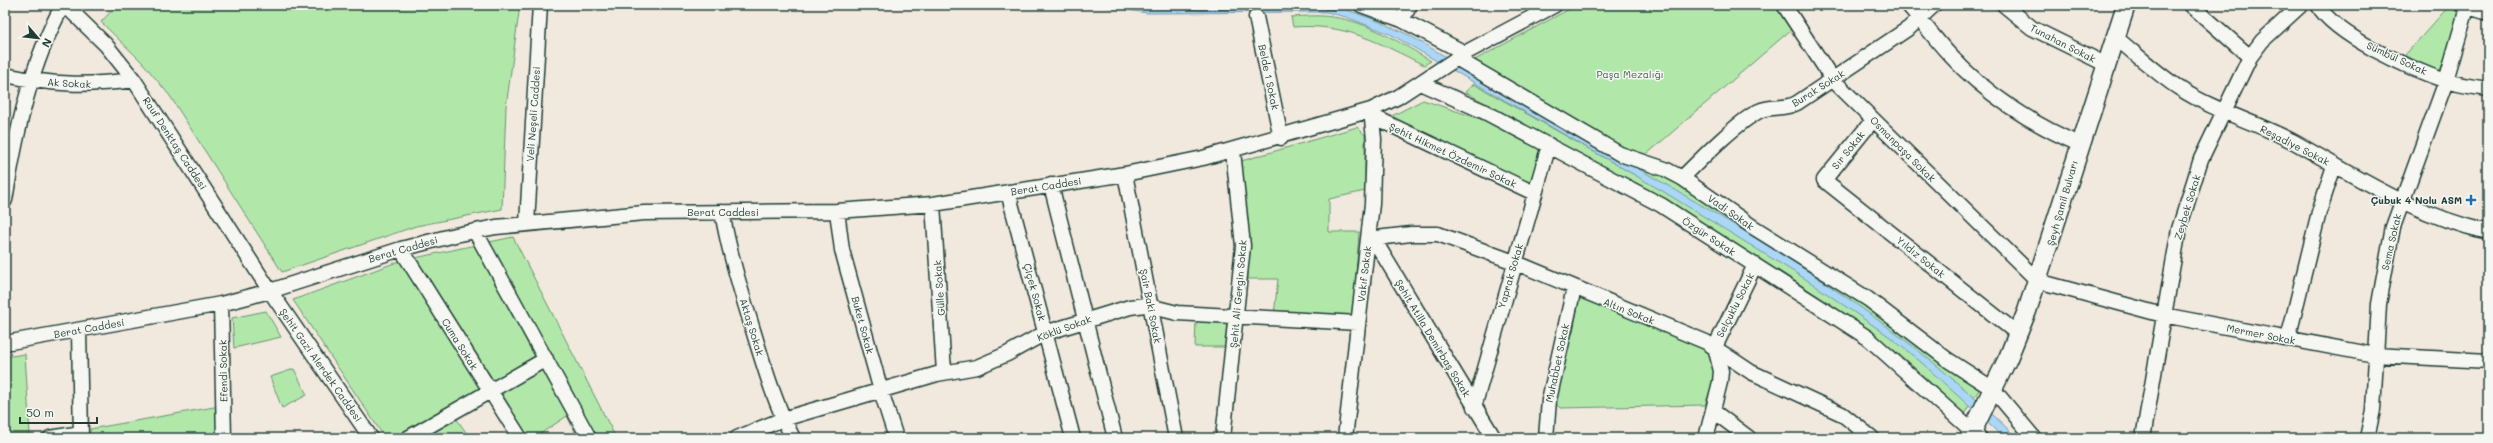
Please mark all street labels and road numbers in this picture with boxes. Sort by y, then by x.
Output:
street label: Tunahan Sokak [2028,20,2098,66]
street label: Sümbül Sokak [2365,38,2429,78]
street label: Belde 1 Sokak [1255,43,1283,111]
street label: Veli Neşeli Caddesi [523,66,543,162]
street label: Burak Sokak [1789,66,1847,110]
street label: Ak Sokak [47,75,91,91]
street label: Rauf Denktaş Caddesi [140,94,210,192]
street label: Osmanpaşa Sokak [1867,113,1939,185]
street label: Şehit Hikmet Özdemir Sokak [1387,119,1519,191]
street label: Reşadiye Sokak [2258,121,2332,169]
street label: Sır Sokak [1828,128,1868,172]
street label: Şeyh Şamil Bulvarı [2043,159,2081,247]
street label: Berat Caddesi [1010,173,1082,199]
street label: Zeybek Sokak [2170,173,2204,241]
street label: Vadi Sokak [1705,191,1757,233]
street label: Berat Caddesi [687,205,759,219]
street label: Sema Sokak [2378,212,2404,272]
street label: Özgür Sokak [1679,213,1739,259]
street label: Berat Caddesi [367,232,439,266]
street label: Yıldız Sokak [1894,233,1948,281]
street label: Şehit Ali Gergin Sokak [1226,239,1250,349]
street label: Yaprak Sokak [1494,242,1526,310]
street label: Vakıf Sokak [1354,245,1374,303]
street label: Gülle Sokak [930,260,948,316]
street label: Çiçek Sokak [1021,262,1049,322]
street label: Şair Baki Sokak [1137,268,1165,344]
street label: Selçuklu Sokak [1713,270,1757,340]
street label: Şehit Atilla Demirbaş Sokak [1392,276,1474,400]
street label: Altın Sokak [1601,294,1657,328]
street label: Buket Sokak [849,295,877,355]
street label: Aktaş Sokak [737,297,767,357]
street label: Şehit Gazi Alerdek Caddesi [276,306,366,424]
street label: Köklü Sokak [1035,312,1093,344]
street label: Berat Caddesi [53,315,125,341]
street label: Cuma Sokak [439,316,481,372]
street label: Mermer Sokak [2225,320,2297,348]
street label: Muhabbet Sokak [1542,322,1572,404]
street label: Efendi Sokak [215,340,231,402]

